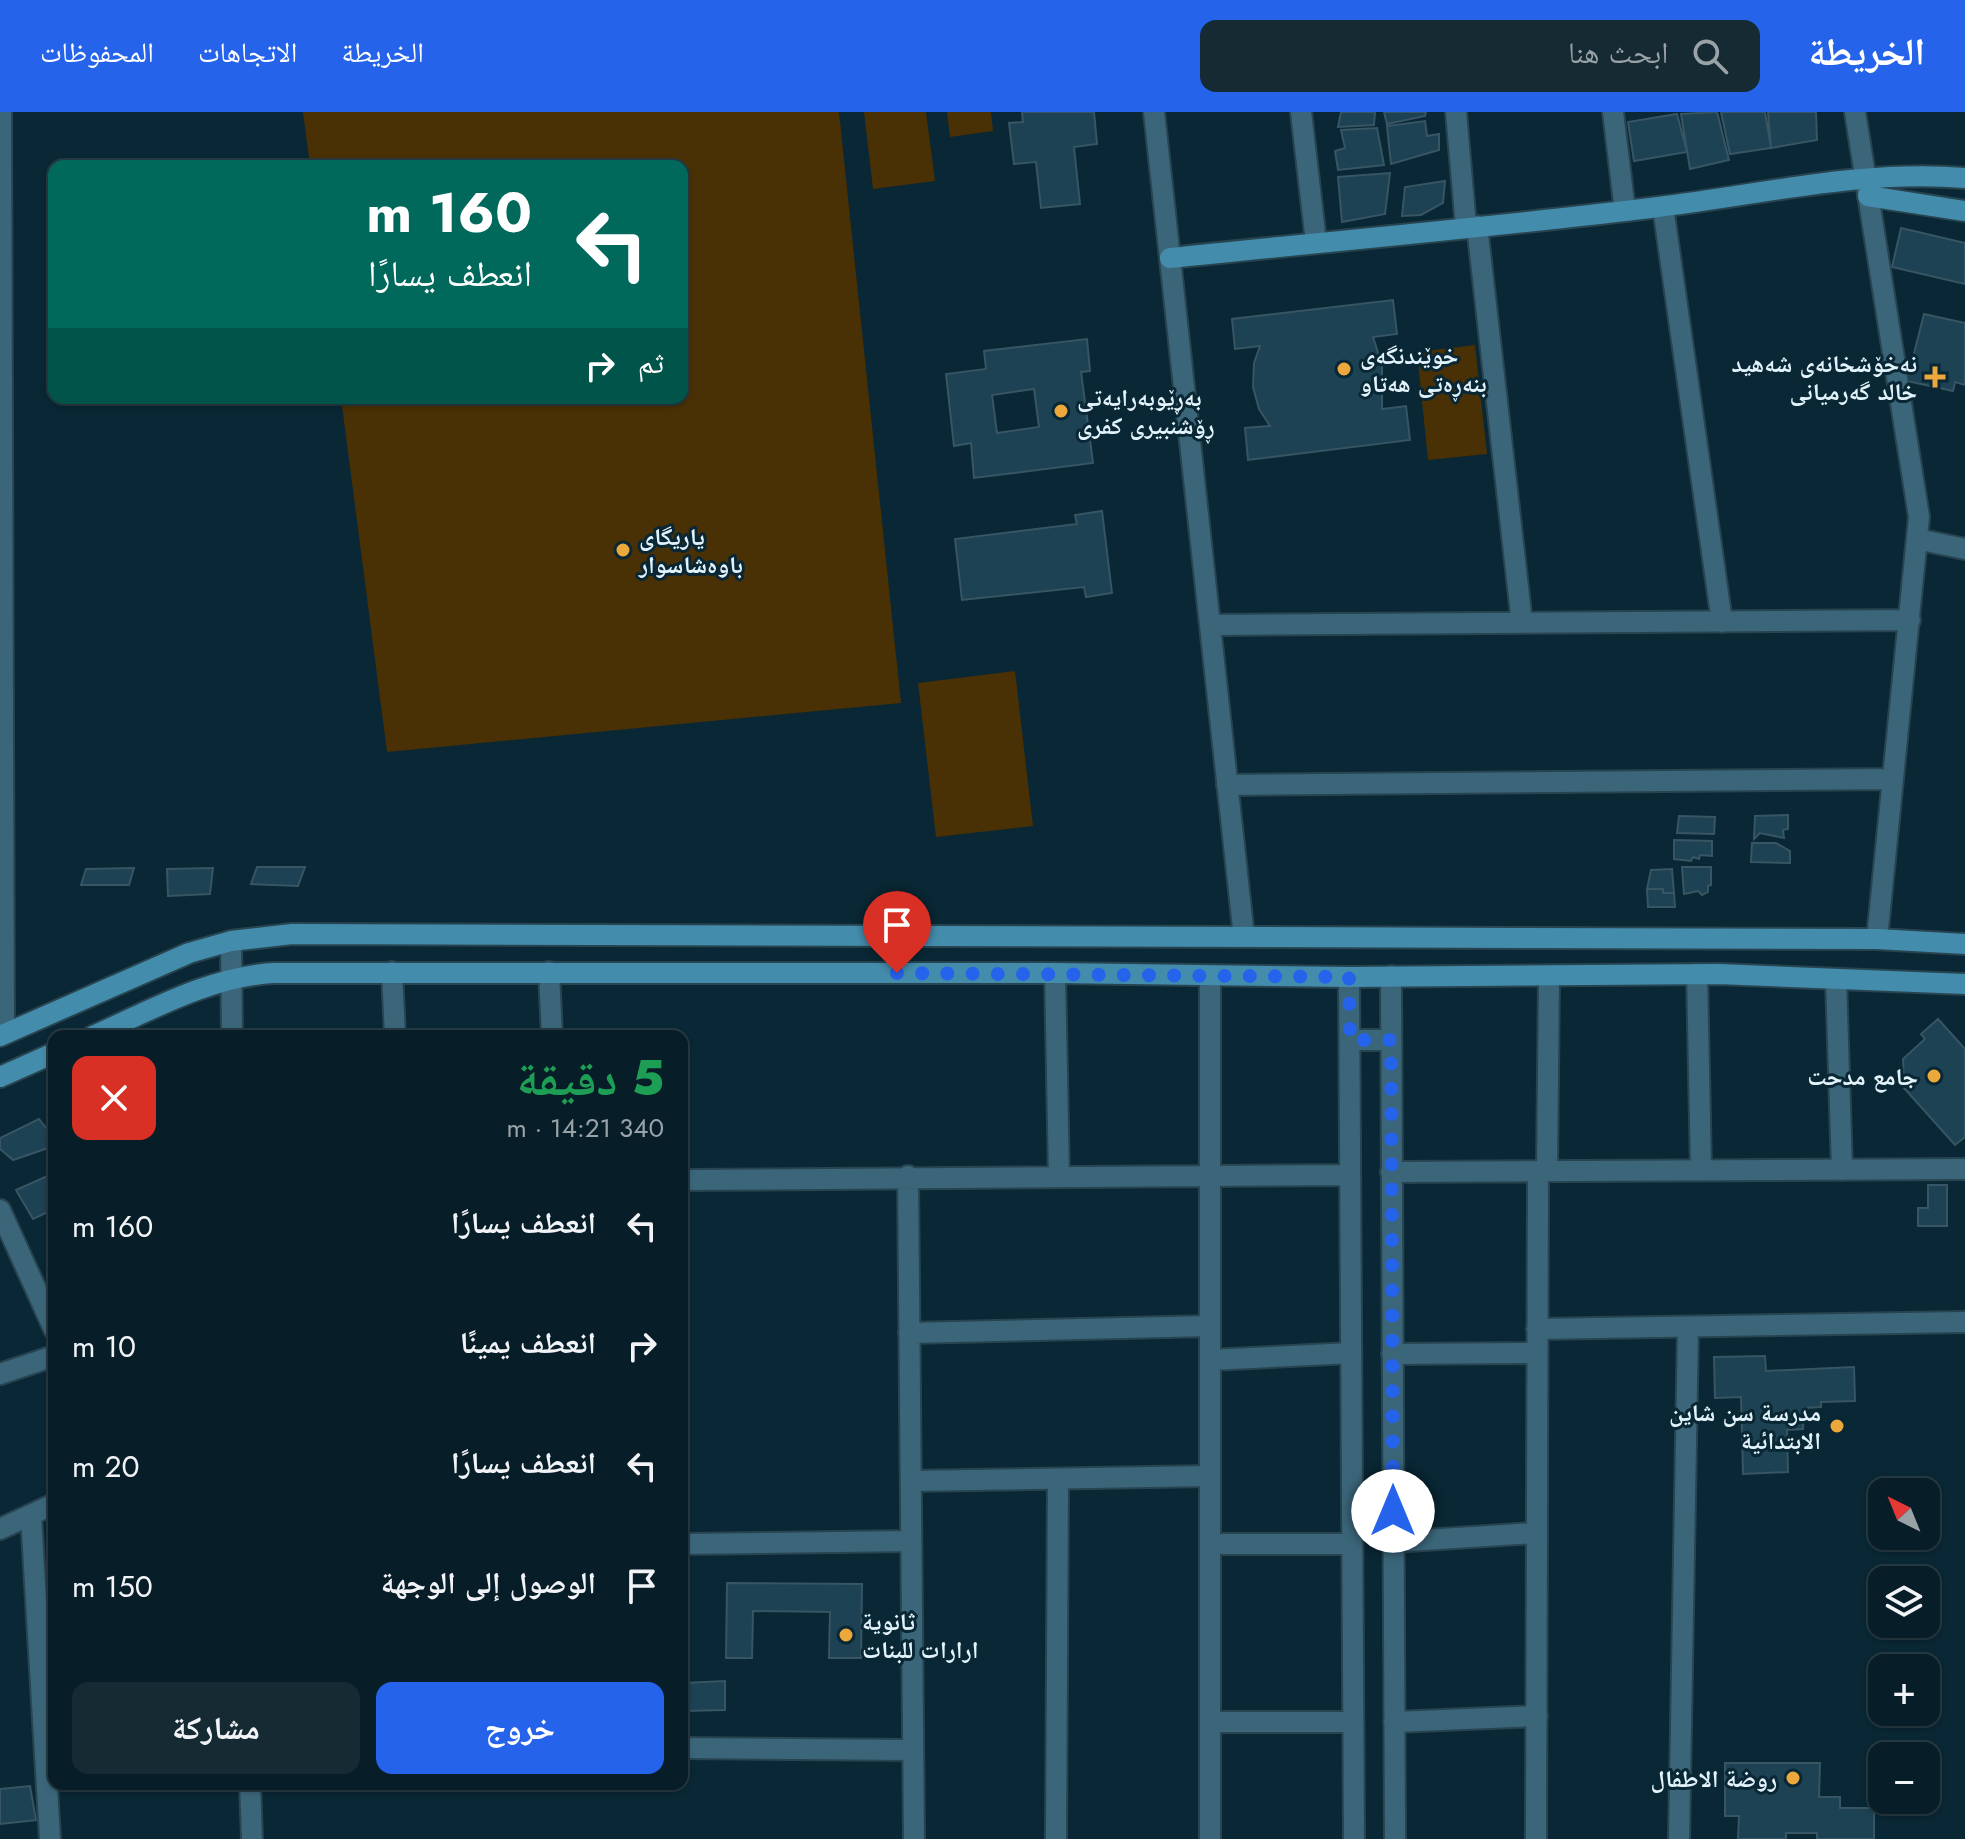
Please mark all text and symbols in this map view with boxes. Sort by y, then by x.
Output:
search box [1200,20,1760,92]
text: الخريطة [1808,24,1925,79]
text: ابحث هنا [1568,31,1668,74]
text: المحفوظات [40,32,154,73]
text: الاتجاهات [198,32,297,73]
text: الخريطة [341,32,424,73]
icon: search [1688,34,1732,78]
text: 160 m [366,172,532,253]
icon: left [560,192,664,296]
text: انعطف يسارًا [368,247,532,299]
place label: خوێندنگەی بنەڕەتی هەتاو [1360,338,1487,401]
text: ثم [638,341,664,384]
icon: right [578,344,622,388]
place label: نەخۆشخانەی شەهید خالد گەرمیانی [1732,346,1917,409]
marker: خوێندنگەی بنەڕەتی هەتاو [1335,360,1353,378]
marker: نەخۆشخانەی شەهید خالد گەرمیانی [1924,366,1946,388]
place label: بەڕێوبەرایەتی ڕۆشنبیری کفری [1077,380,1215,443]
marker: بەڕێوبەرایەتی ڕۆشنبیری کفری [1052,402,1070,420]
place label: یاریگای باوەشاسوار [638,519,743,582]
marker: یاریگای باوەشاسوار [614,541,632,559]
pin [863,891,931,973]
icon: arrive [875,903,919,947]
text: 5 دقيقة [517,1044,664,1113]
button: close [72,1056,156,1140]
place label: جامع مدحت [1807,1059,1918,1094]
marker: جامع مدحت [1925,1067,1943,1085]
text: 340 m · 14:21 [506,1109,664,1147]
text: انعطف يسارًا [451,1201,596,1244]
icon: left [620,1204,664,1248]
text: 160 m [72,1205,153,1248]
text: انعطف يمينًا [460,1321,596,1364]
icon: right [620,1324,664,1368]
text: 10 m [72,1325,136,1368]
place label: مدرسة سن شاين الابتدائية [1669,1395,1821,1458]
marker: مدرسة سن شاين الابتدائية [1828,1417,1846,1435]
text: انعطف يسارًا [451,1441,596,1484]
icon: left [620,1444,664,1488]
text: 20 m [72,1445,139,1488]
position arrow [1351,1469,1435,1553]
north arrow [1868,1478,1940,1550]
map controls [1868,1478,1940,1814]
text: الوصول إلى الوجهة [381,1561,596,1604]
icon: arrive [620,1564,664,1608]
text: 150 m [72,1565,153,1608]
button: layers [1868,1566,1940,1638]
place label: ثانوية ارارات للبنات [862,1604,978,1667]
marker: ثانوية ارارات للبنات [837,1626,855,1644]
button: + [1868,1654,1940,1726]
button: مشاركة [72,1682,360,1774]
button: خروج [376,1682,664,1774]
button: − [1868,1742,1940,1814]
place label: روضة الاطفال [1651,1761,1777,1796]
marker: روضة الاطفال [1784,1769,1802,1787]

